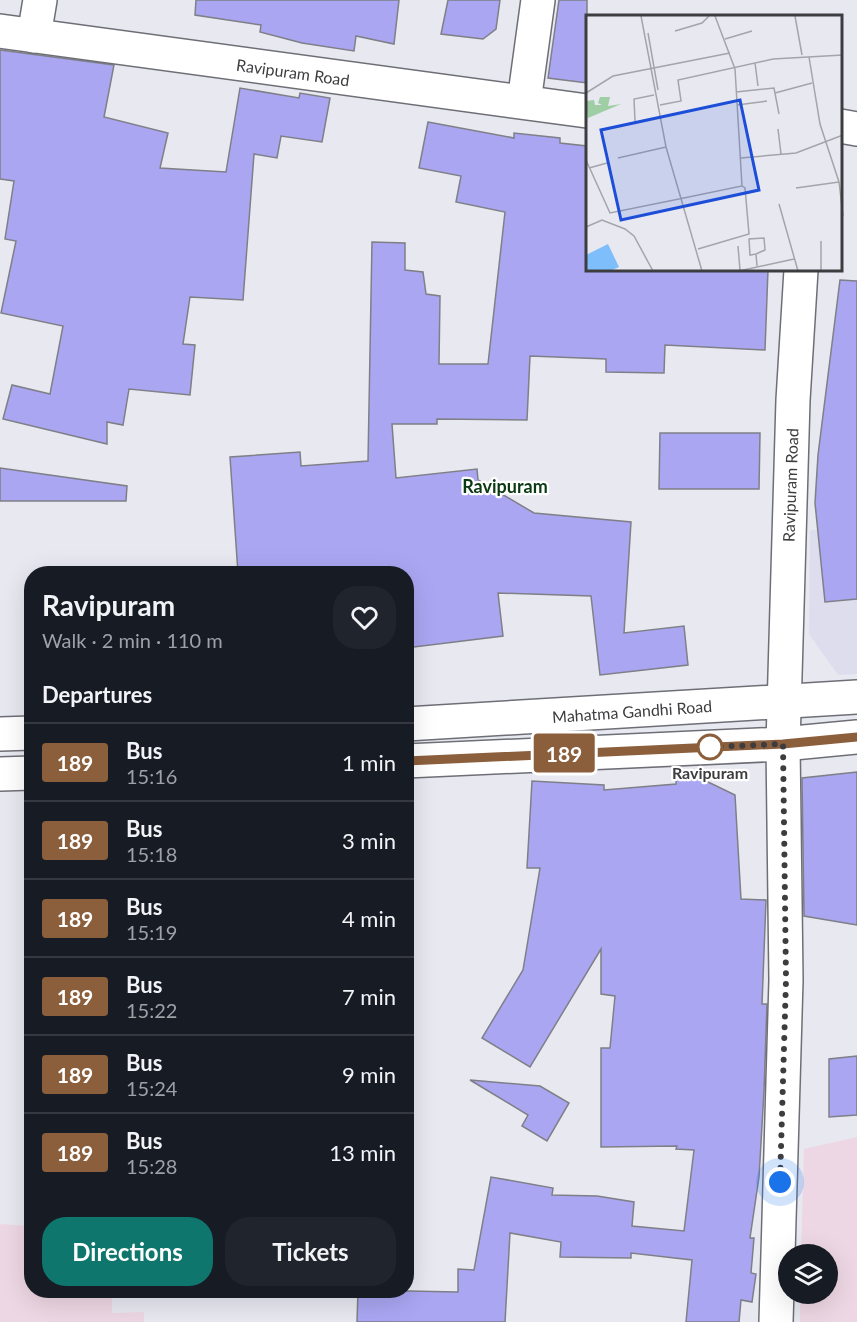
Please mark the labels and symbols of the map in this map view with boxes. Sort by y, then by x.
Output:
inset map [586,15,842,272]
street label: Ravipuram Road [235,55,351,89]
street label: Ravipuram Road [779,428,801,542]
district label: Ravipuram [462,475,548,497]
street label: Mahatma Gandhi Road [551,696,713,726]
line badge: 189 [530,734,598,772]
marker: Ravipuram [697,734,723,760]
place label: Ravipuram [672,763,748,782]
your location [765,1167,795,1197]

